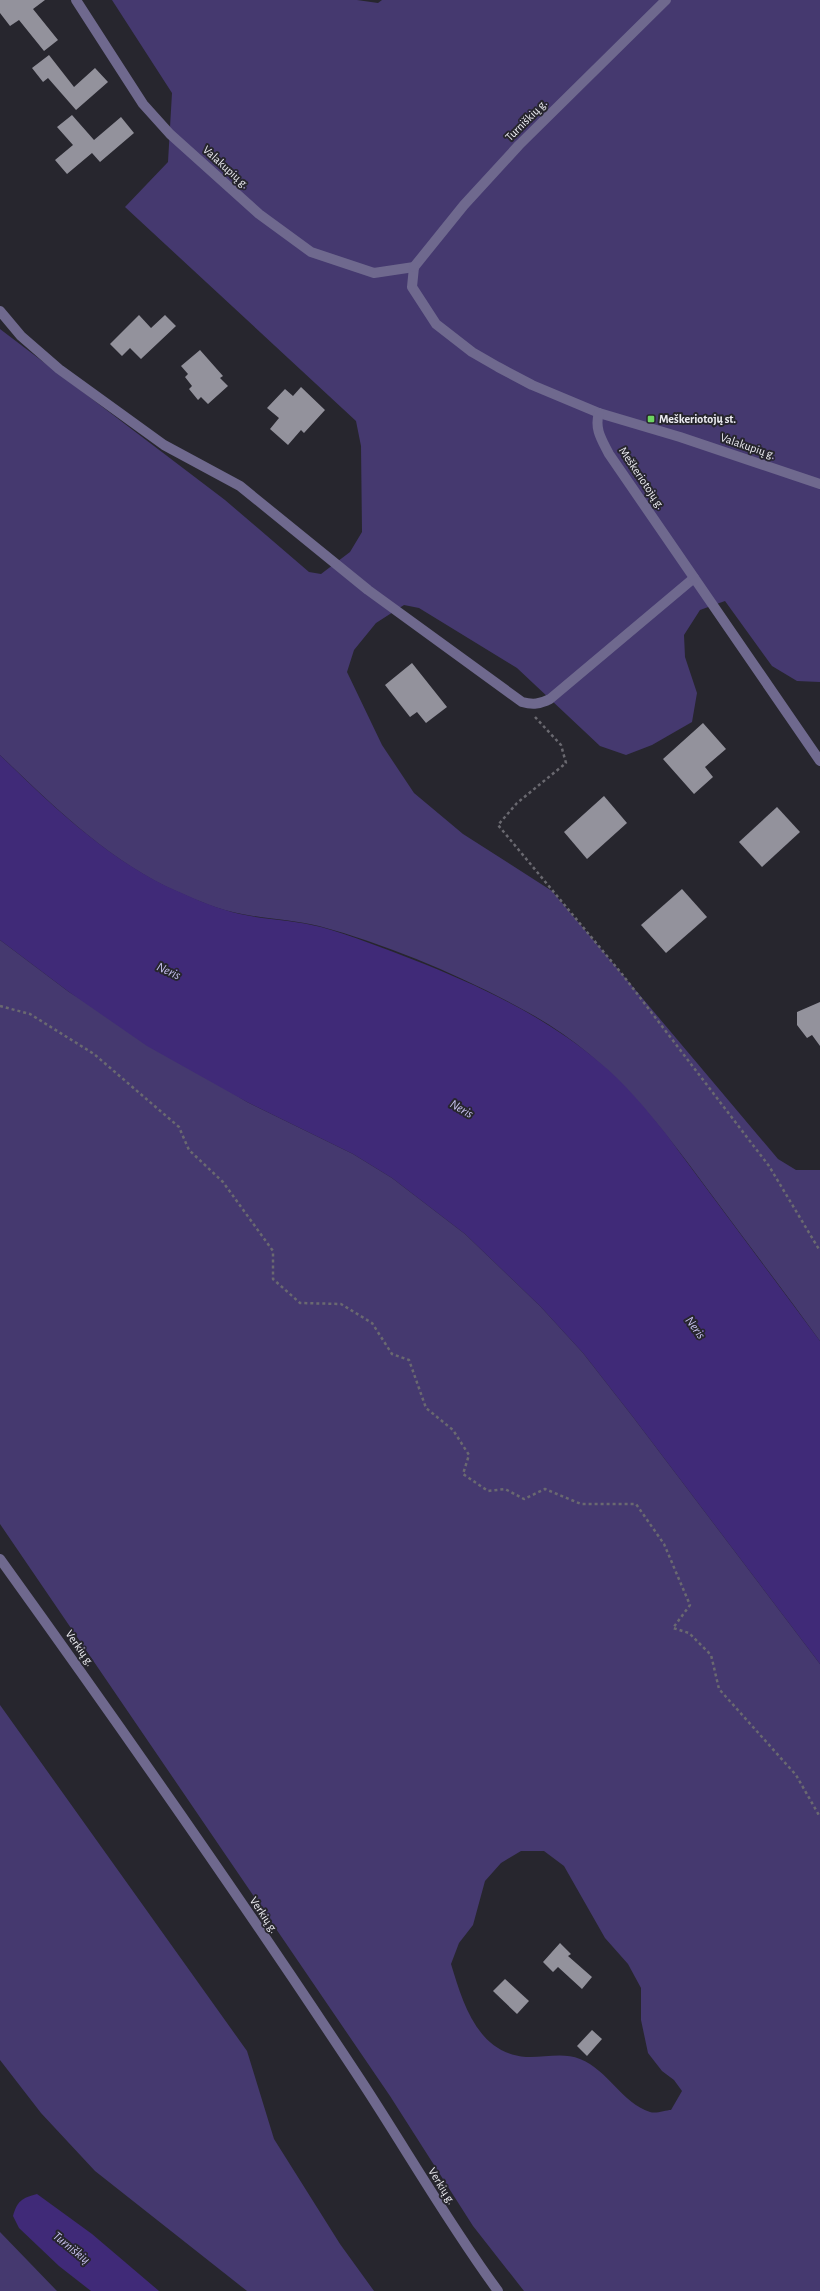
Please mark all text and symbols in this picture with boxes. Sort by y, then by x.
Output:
street label: Turniškių g. [503,97,549,143]
street label: Valakupių g. [201,143,251,191]
place label: Meškeriotojų st. [659,413,736,426]
marker: Meškeriotojų st. [646,414,656,424]
street label: Valakupių g. [719,431,777,461]
street label: Meškeriotojų g. [616,445,667,512]
water label: Neris [155,960,182,982]
water label: Neris [447,1098,475,1121]
water label: Neris [682,1314,707,1342]
street label: Verkių g. [63,1628,97,1668]
street label: Verkių g. [248,1895,280,1935]
street label: Verkių g. [426,2166,458,2206]
water label: Turniškių [50,2229,92,2267]

